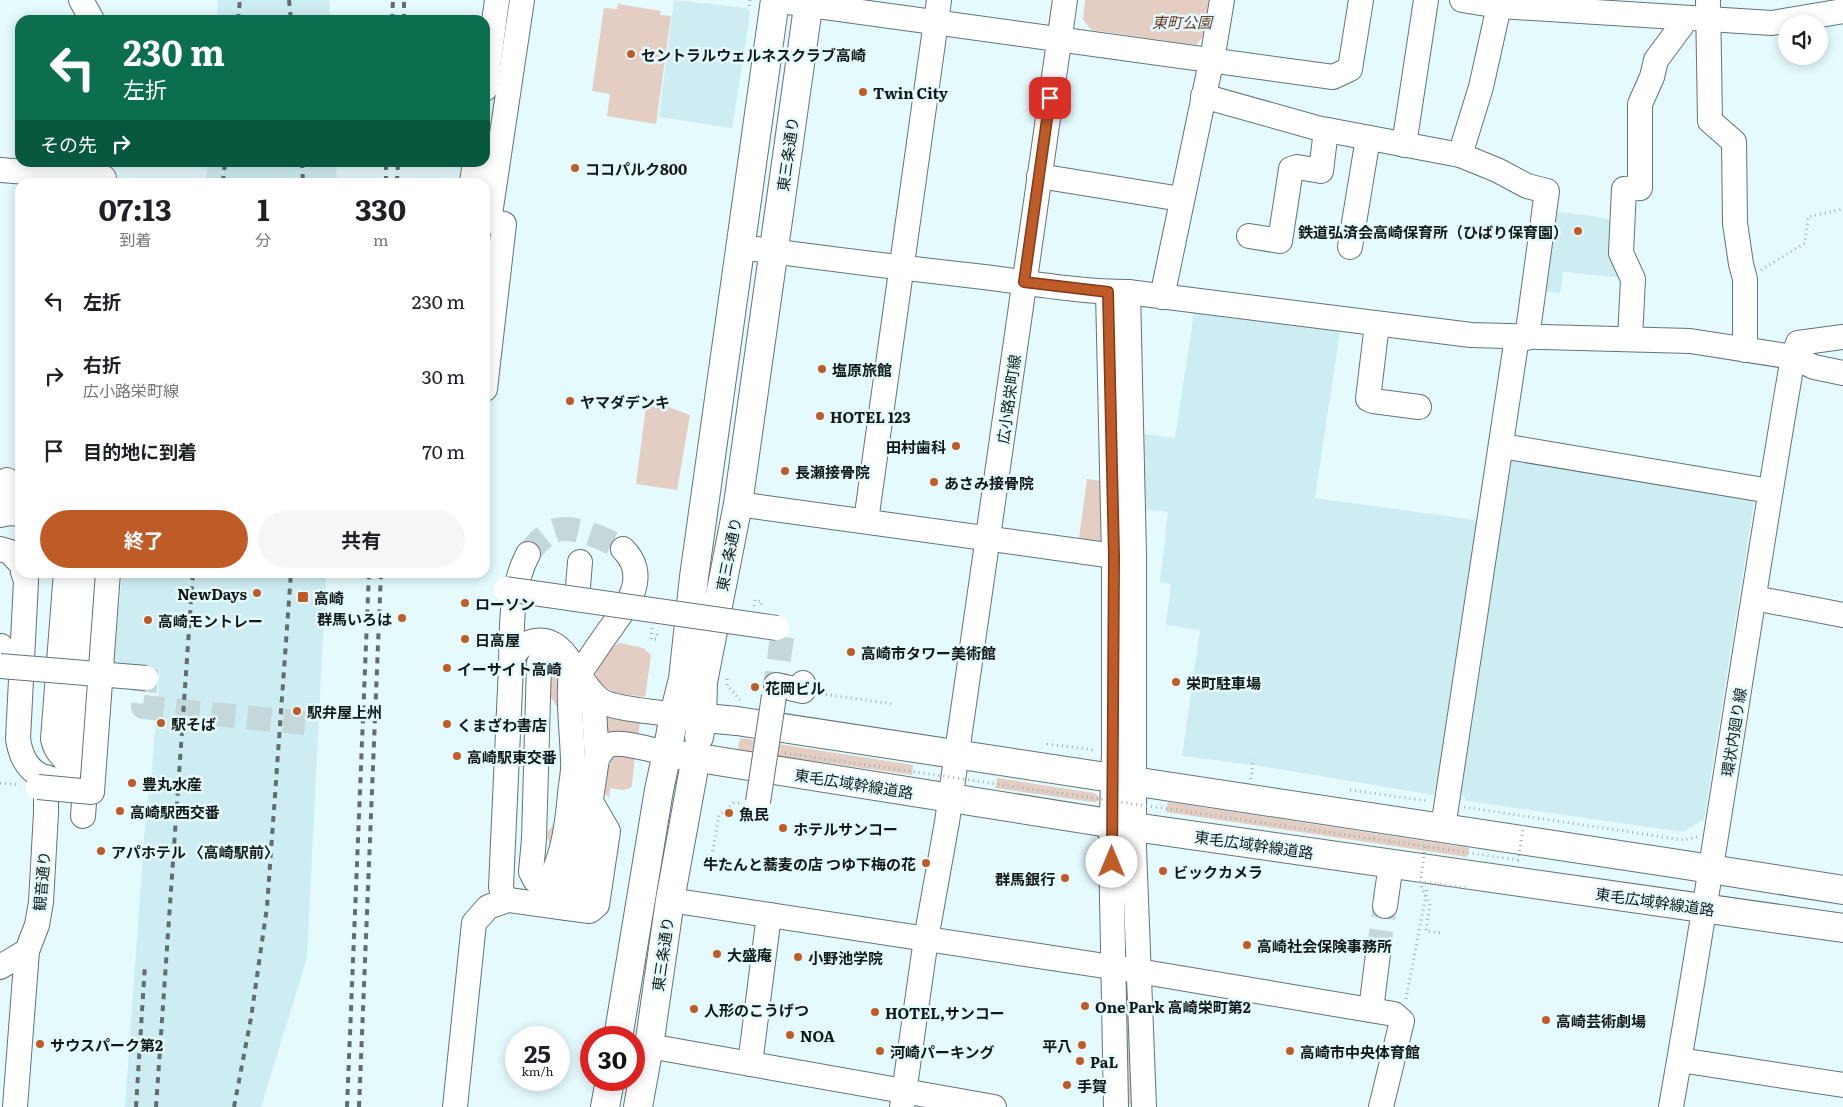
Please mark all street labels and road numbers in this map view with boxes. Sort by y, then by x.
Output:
street label: 東三条通り [770,115,804,193]
street label: 広小路栄町線 [990,353,1026,445]
street label: 東三条通り [710,515,746,593]
street label: 環状内廻り線 [1715,686,1751,778]
street label: 東毛広域幹線道路 [793,762,915,804]
street label: 東毛広域幹線道路 [1193,824,1315,864]
street label: 観音通り [27,850,55,912]
street label: 東毛広域幹線道路 [1594,881,1716,921]
street label: 東三条通り [645,915,679,993]

